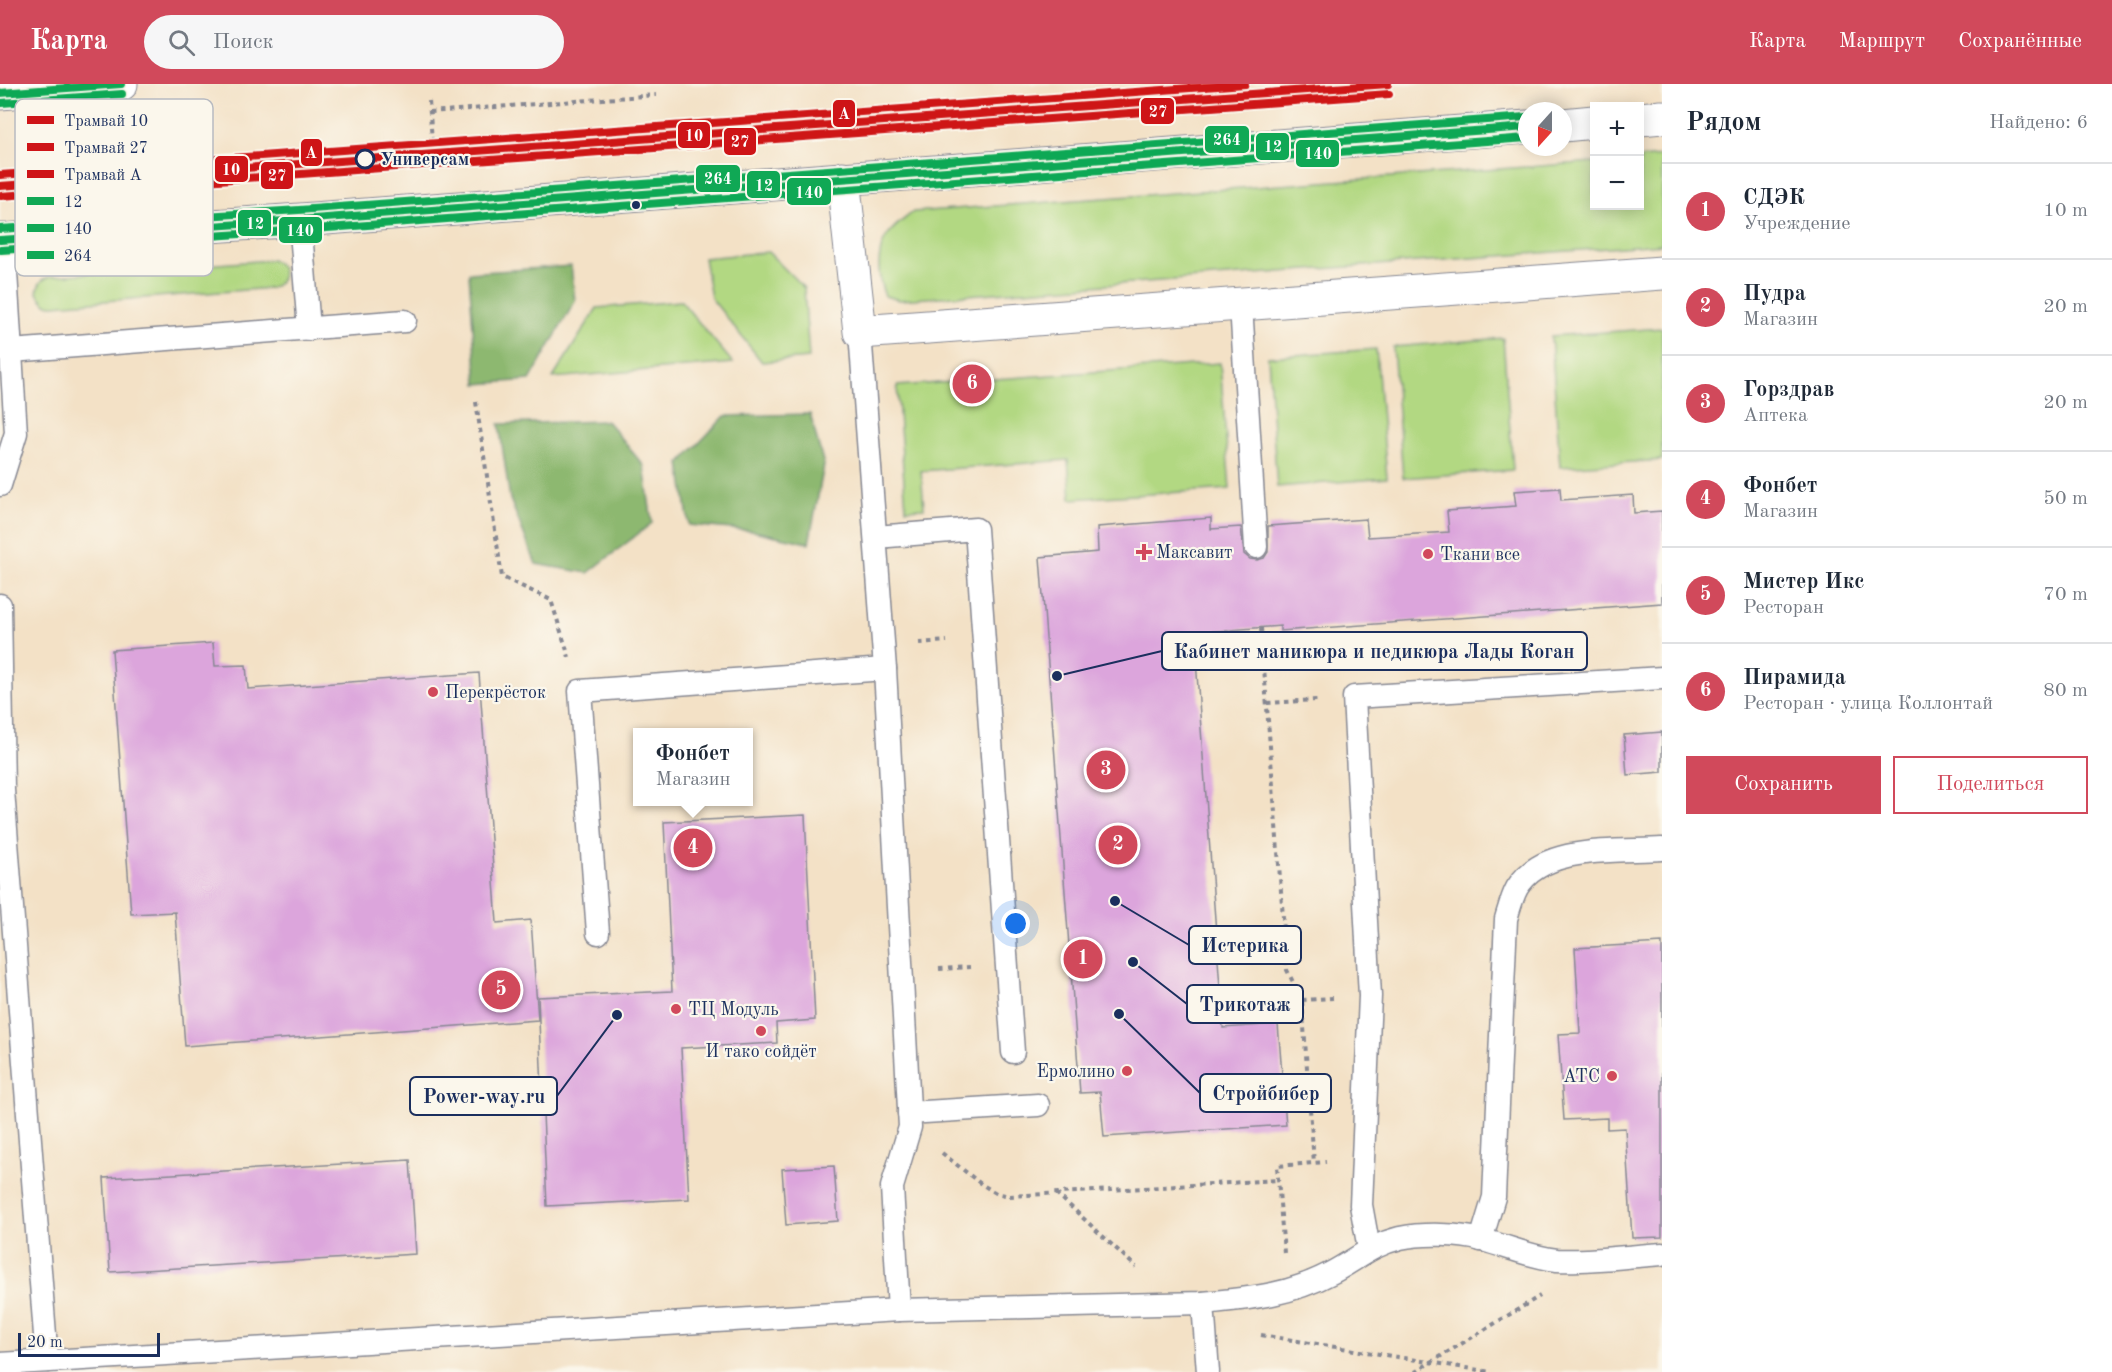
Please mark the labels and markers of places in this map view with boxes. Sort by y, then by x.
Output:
marker: Универсам [355,149,375,169]
place label: Универсам [380,151,469,169]
unlabelled marker [630,199,642,211]
pin: 6 [952,362,992,406]
place label: Максавит [1156,544,1233,562]
marker: Максавит [1137,545,1151,559]
place label: Ткани все [1440,546,1520,564]
marker: Ткани все [1421,547,1435,561]
callout: Кабинет маникюра и педикюра Лады Коган [1162,632,1587,670]
place label: Перекрёсток [445,684,546,702]
marker: Перекрёсток [426,685,440,699]
pin: 3 [1086,748,1126,792]
pin: 2 [1098,822,1138,867]
pin: 4 [674,826,712,870]
callout: Истерика [1189,926,1301,964]
pin: 1 [1064,936,1102,982]
pin: 5 [482,968,520,1012]
callout: Трикотаж [1187,985,1303,1023]
place label: ТЦ Модуль [688,1001,779,1019]
marker: ТЦ Модуль [669,1002,683,1016]
marker: И тако сойдёт [754,1024,768,1038]
place label: И тако сойдёт [705,1043,817,1061]
place label: Ермолино [1036,1063,1115,1081]
marker: Ермолино [1120,1064,1134,1078]
place label: АТС [1563,1068,1600,1086]
marker: АТС [1605,1069,1619,1083]
callout: Стройбибер [1200,1074,1331,1112]
callout: Power-way.ru [410,1077,557,1115]

